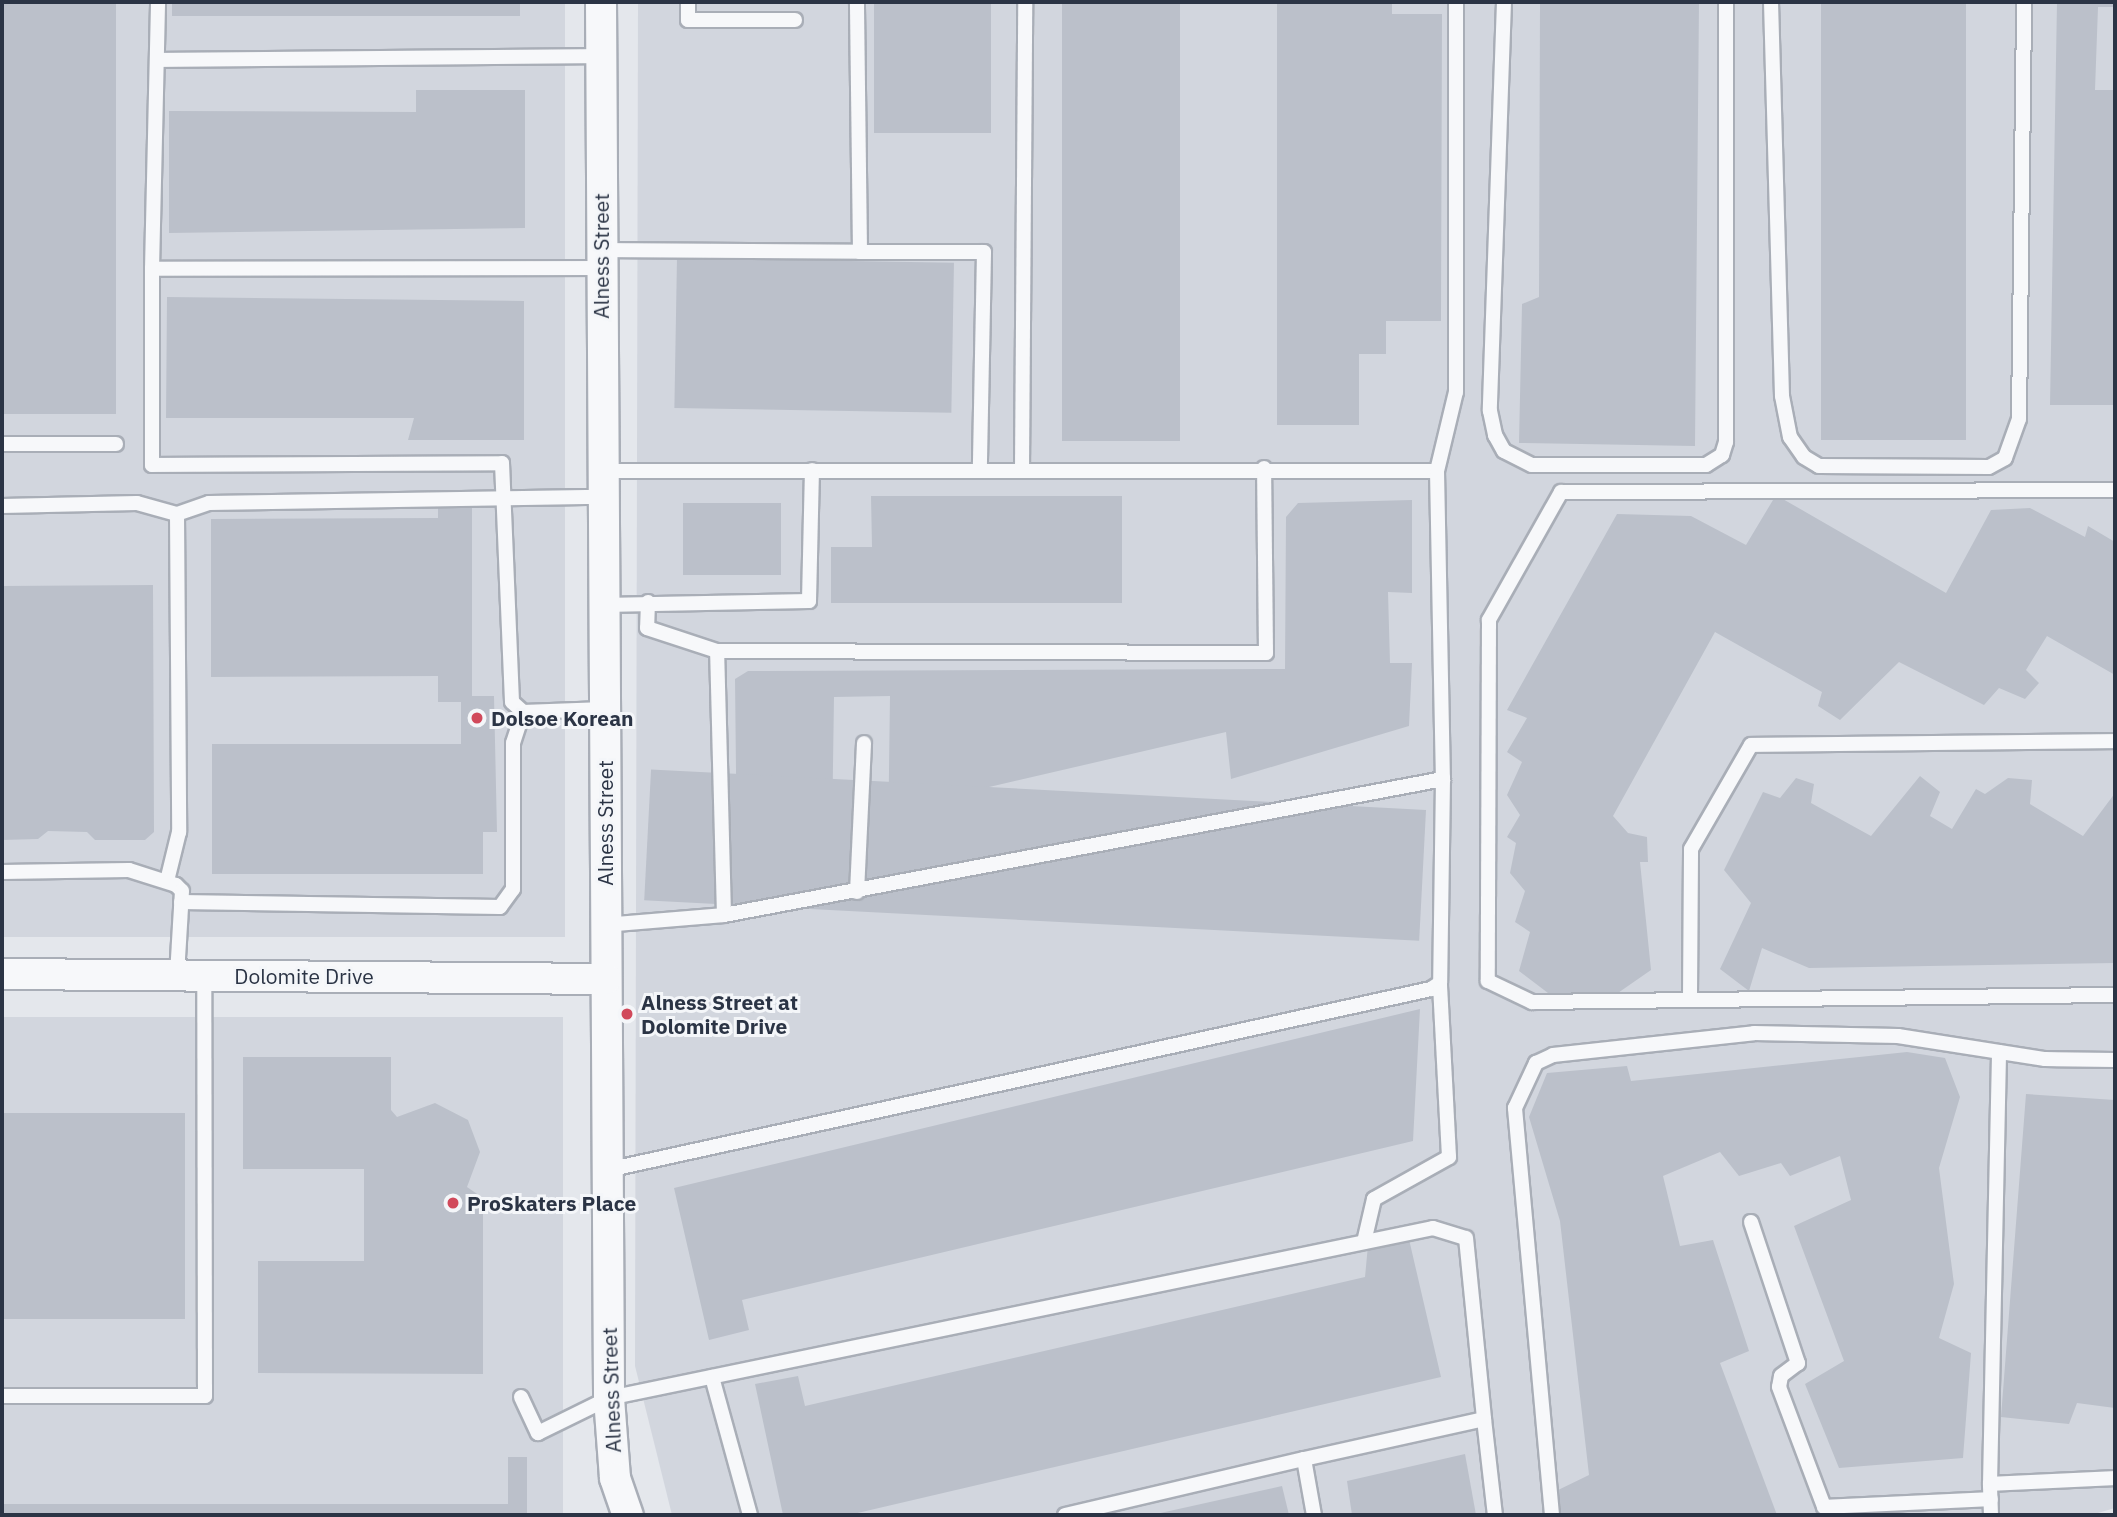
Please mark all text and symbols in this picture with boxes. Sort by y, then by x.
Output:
street label: Alness Street [588,193,614,319]
place label: Dolsoe Korean [491,705,634,731]
marker: Dolsoe Korean [469,710,485,726]
street label: Alness Street [592,760,618,886]
street label: Dolomite Drive [234,963,374,989]
place label: Alness Street at Dolomite Drive [641,989,798,1039]
marker: Alness Street at Dolomite Drive [619,1006,635,1022]
place label: ProSkaters Place [467,1190,636,1216]
marker: ProSkaters Place [445,1195,461,1211]
street label: Alness Street [596,1327,626,1453]

